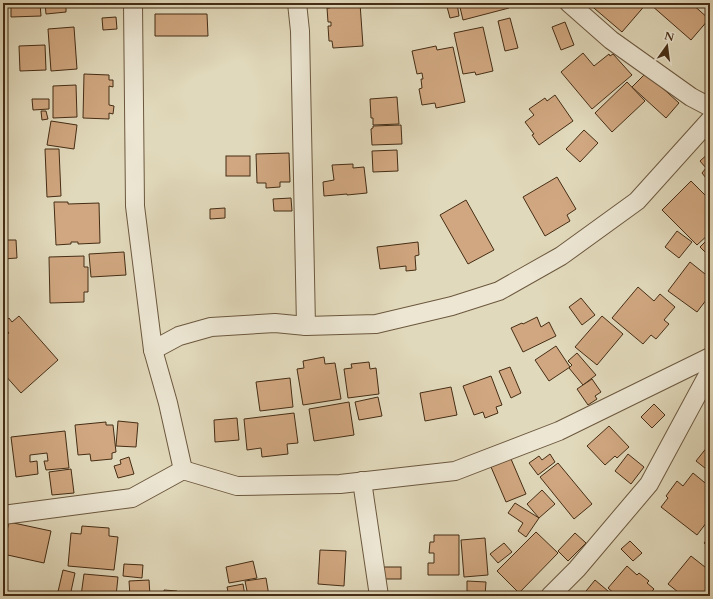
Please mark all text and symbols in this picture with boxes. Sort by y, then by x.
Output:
north arrow [647,26,687,66]
text: N [663,28,676,45]

